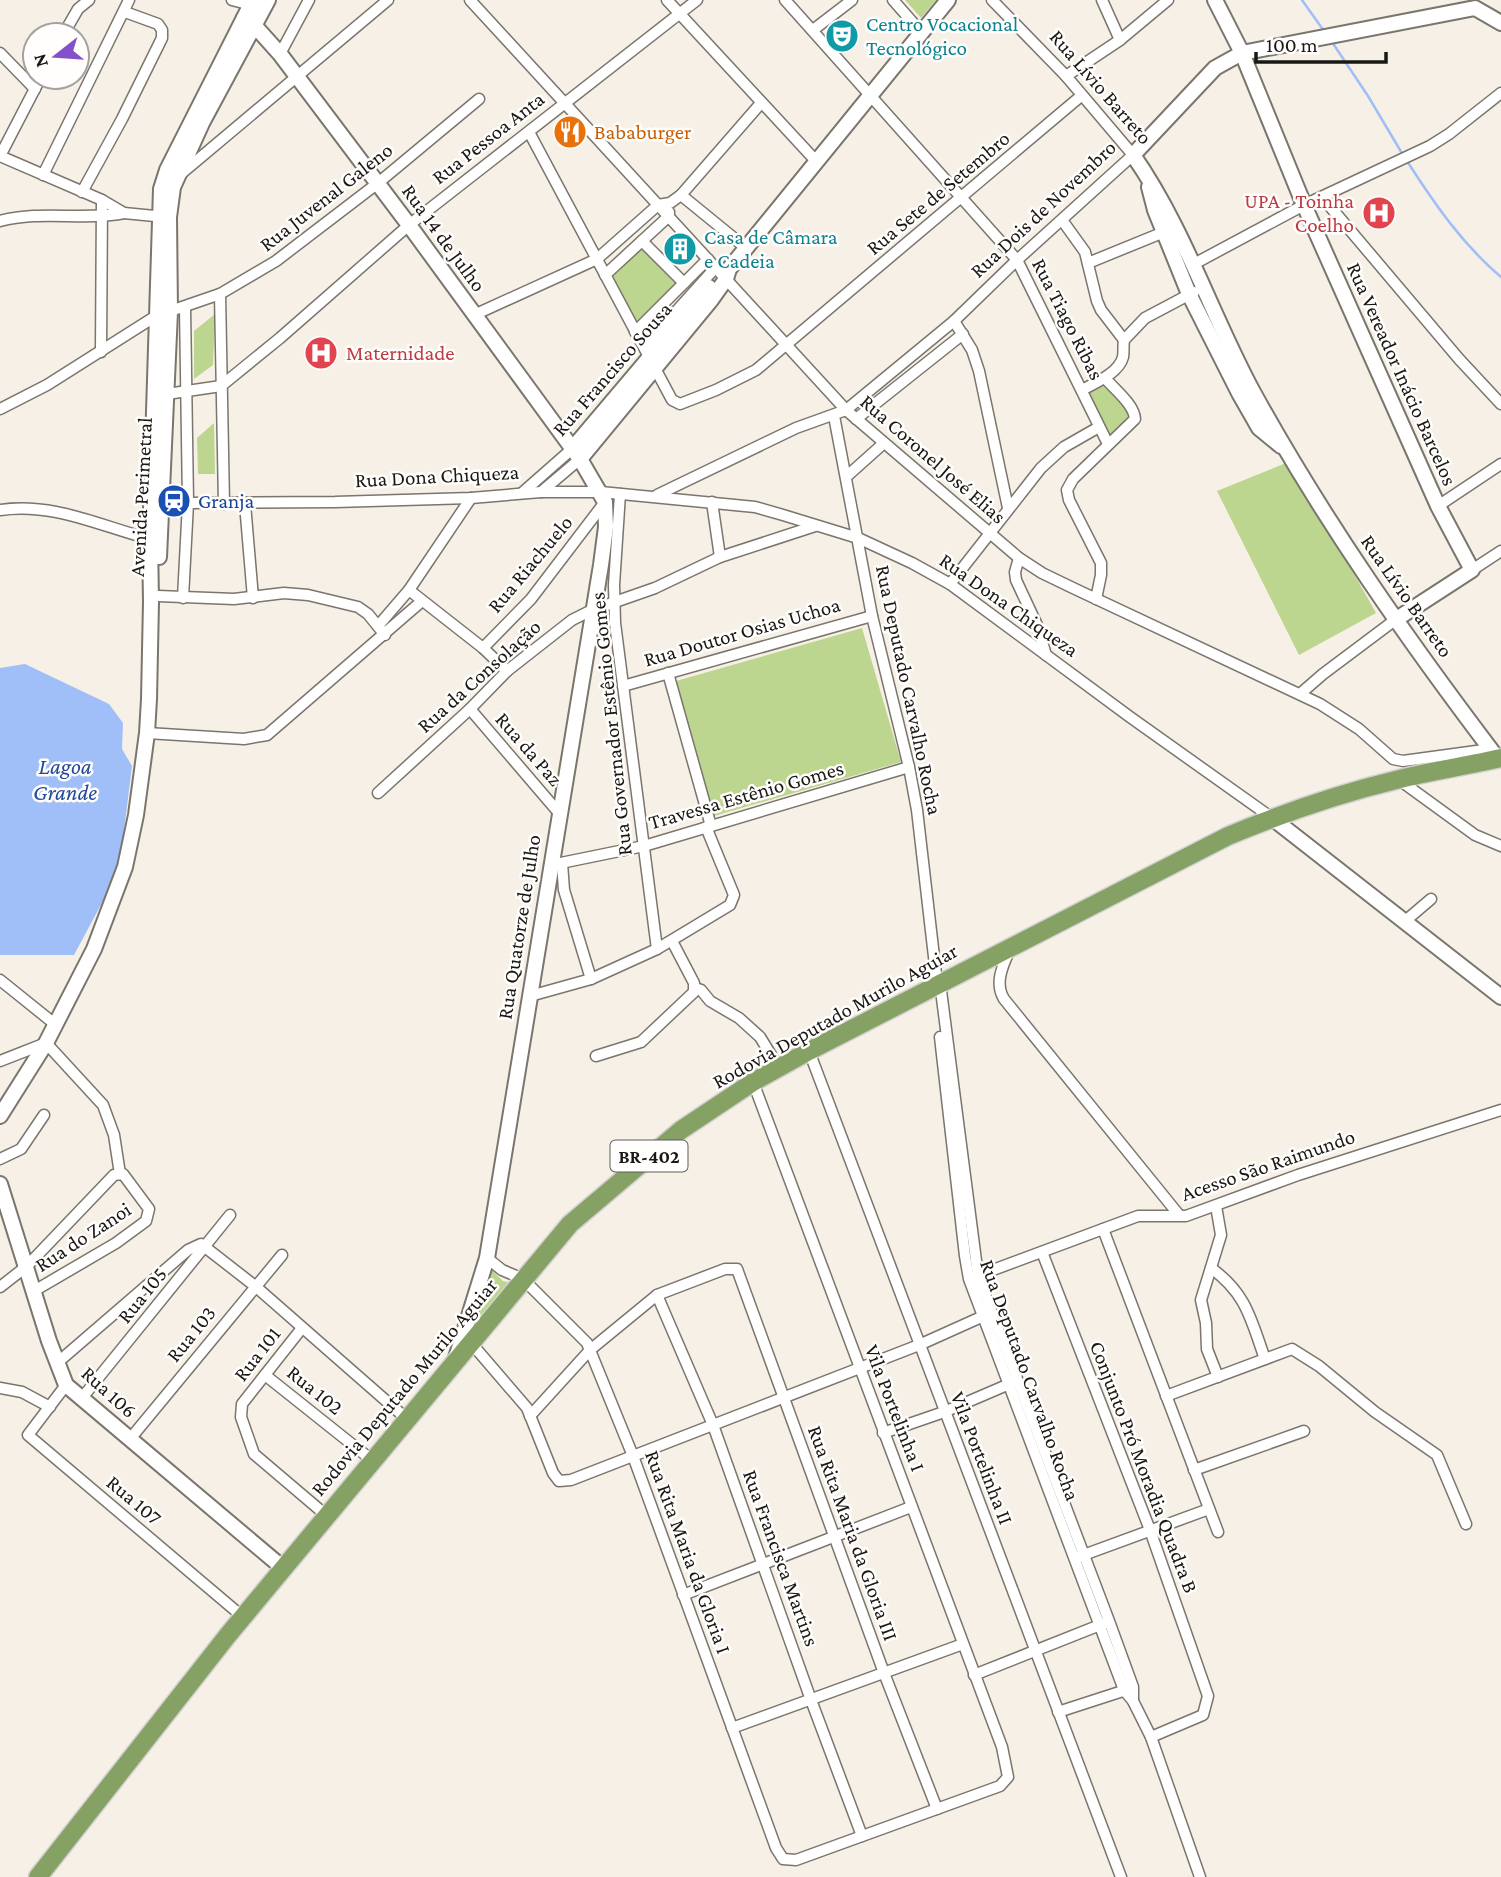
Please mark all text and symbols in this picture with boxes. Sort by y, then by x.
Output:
place label: Centro Vocacional Tecnológico [866,12,1018,60]
theatre icon: Centro Vocacional Tecnológico [823,17,861,55]
north arrow [21,21,91,91]
scale bar [1256,21,1386,65]
street label: Rua Lívio Barreto [1045,25,1157,149]
text: 100 m [1266,33,1318,57]
text: N [28,52,52,70]
street label: Rua Pessoa Anta [427,87,549,189]
restaurant icon: Bababurger [551,113,589,151]
place label: Bababurger [594,120,692,144]
street label: Rua Sete de Setembro [861,126,1015,260]
street label: Rua Dois de Novembro [965,135,1121,283]
street label: Rua Juvenal Galeno [255,138,397,256]
street label: Rua 14 de Julho [397,180,491,296]
place label: UPA - Toinha Coelho [1244,189,1354,237]
hospital icon: UPA - Toinha Coelho [1360,194,1398,232]
place label: Casa de Câmara e Cadeia [704,225,838,273]
building icon: Casa de Câmara e Cadeia [661,230,699,268]
street label: Rua Tiago Ribas [1027,254,1109,384]
street label: Rua Vereador Inácio Barcelos [1342,259,1462,489]
street label: Rua Francisco Sousa [547,297,677,441]
hospital icon: Maternidade [302,334,340,372]
place label: Maternidade [346,341,455,365]
street label: Rua Coronel José Elias [855,389,1011,529]
street label: Avenida Perimetral [125,417,157,577]
street label: Rua Dona Chiqueza [354,460,520,492]
station icon: Granja [155,482,193,520]
place label: Granja [198,489,255,513]
street label: Rua Riachuelo [482,511,578,617]
street label: Rua Lívio Barreto [1356,530,1458,662]
street label: Rua Dona Chiqueza [935,548,1083,662]
street label: Rua Deputado Carvalho Rocha [871,563,947,817]
street label: Rua Governador Estênio Gomes [585,591,637,857]
street label: Rua Doutor Osias Uchoa [641,592,843,672]
street label: Rua da Consolação [412,614,546,738]
street label: Rua da Paz [491,707,568,791]
water label: Lagoa Grande [33,753,97,805]
street label: Travessa Estênio Gomes [646,756,846,834]
street label: Rua Quatorze de Julho [493,833,545,1021]
street label: Rodovia Deputado Murilo Aguiar [708,938,962,1094]
street label: Acesso São Raimundo [1178,1124,1358,1206]
road number: BR-402 [610,1140,688,1172]
street label: Rua do Zanoi [31,1197,136,1277]
street label: Rua Deputado Carvalho Rocha [975,1256,1085,1504]
street label: Rua 105 [112,1262,172,1328]
street label: Rodovia Deputado Murilo Aguiar [306,1273,502,1501]
street label: Rua 103 [161,1301,221,1367]
street label: Rua 101 [228,1322,286,1386]
street label: Conjunto Pró Moradia Quadra B [1085,1338,1203,1596]
street label: Vila Portelinha I [860,1341,930,1475]
street label: Rua 102 [282,1360,348,1420]
street label: Rua 106 [77,1361,141,1423]
street label: Vila Portelinha II [946,1388,1018,1528]
street label: Rua Rita Maria da Gloria III [803,1422,903,1644]
street label: Rua Rita Maria da Gloria I [640,1447,736,1657]
street label: Rua Francisca Martins [738,1467,824,1649]
street label: Rua 107 [102,1470,167,1530]

